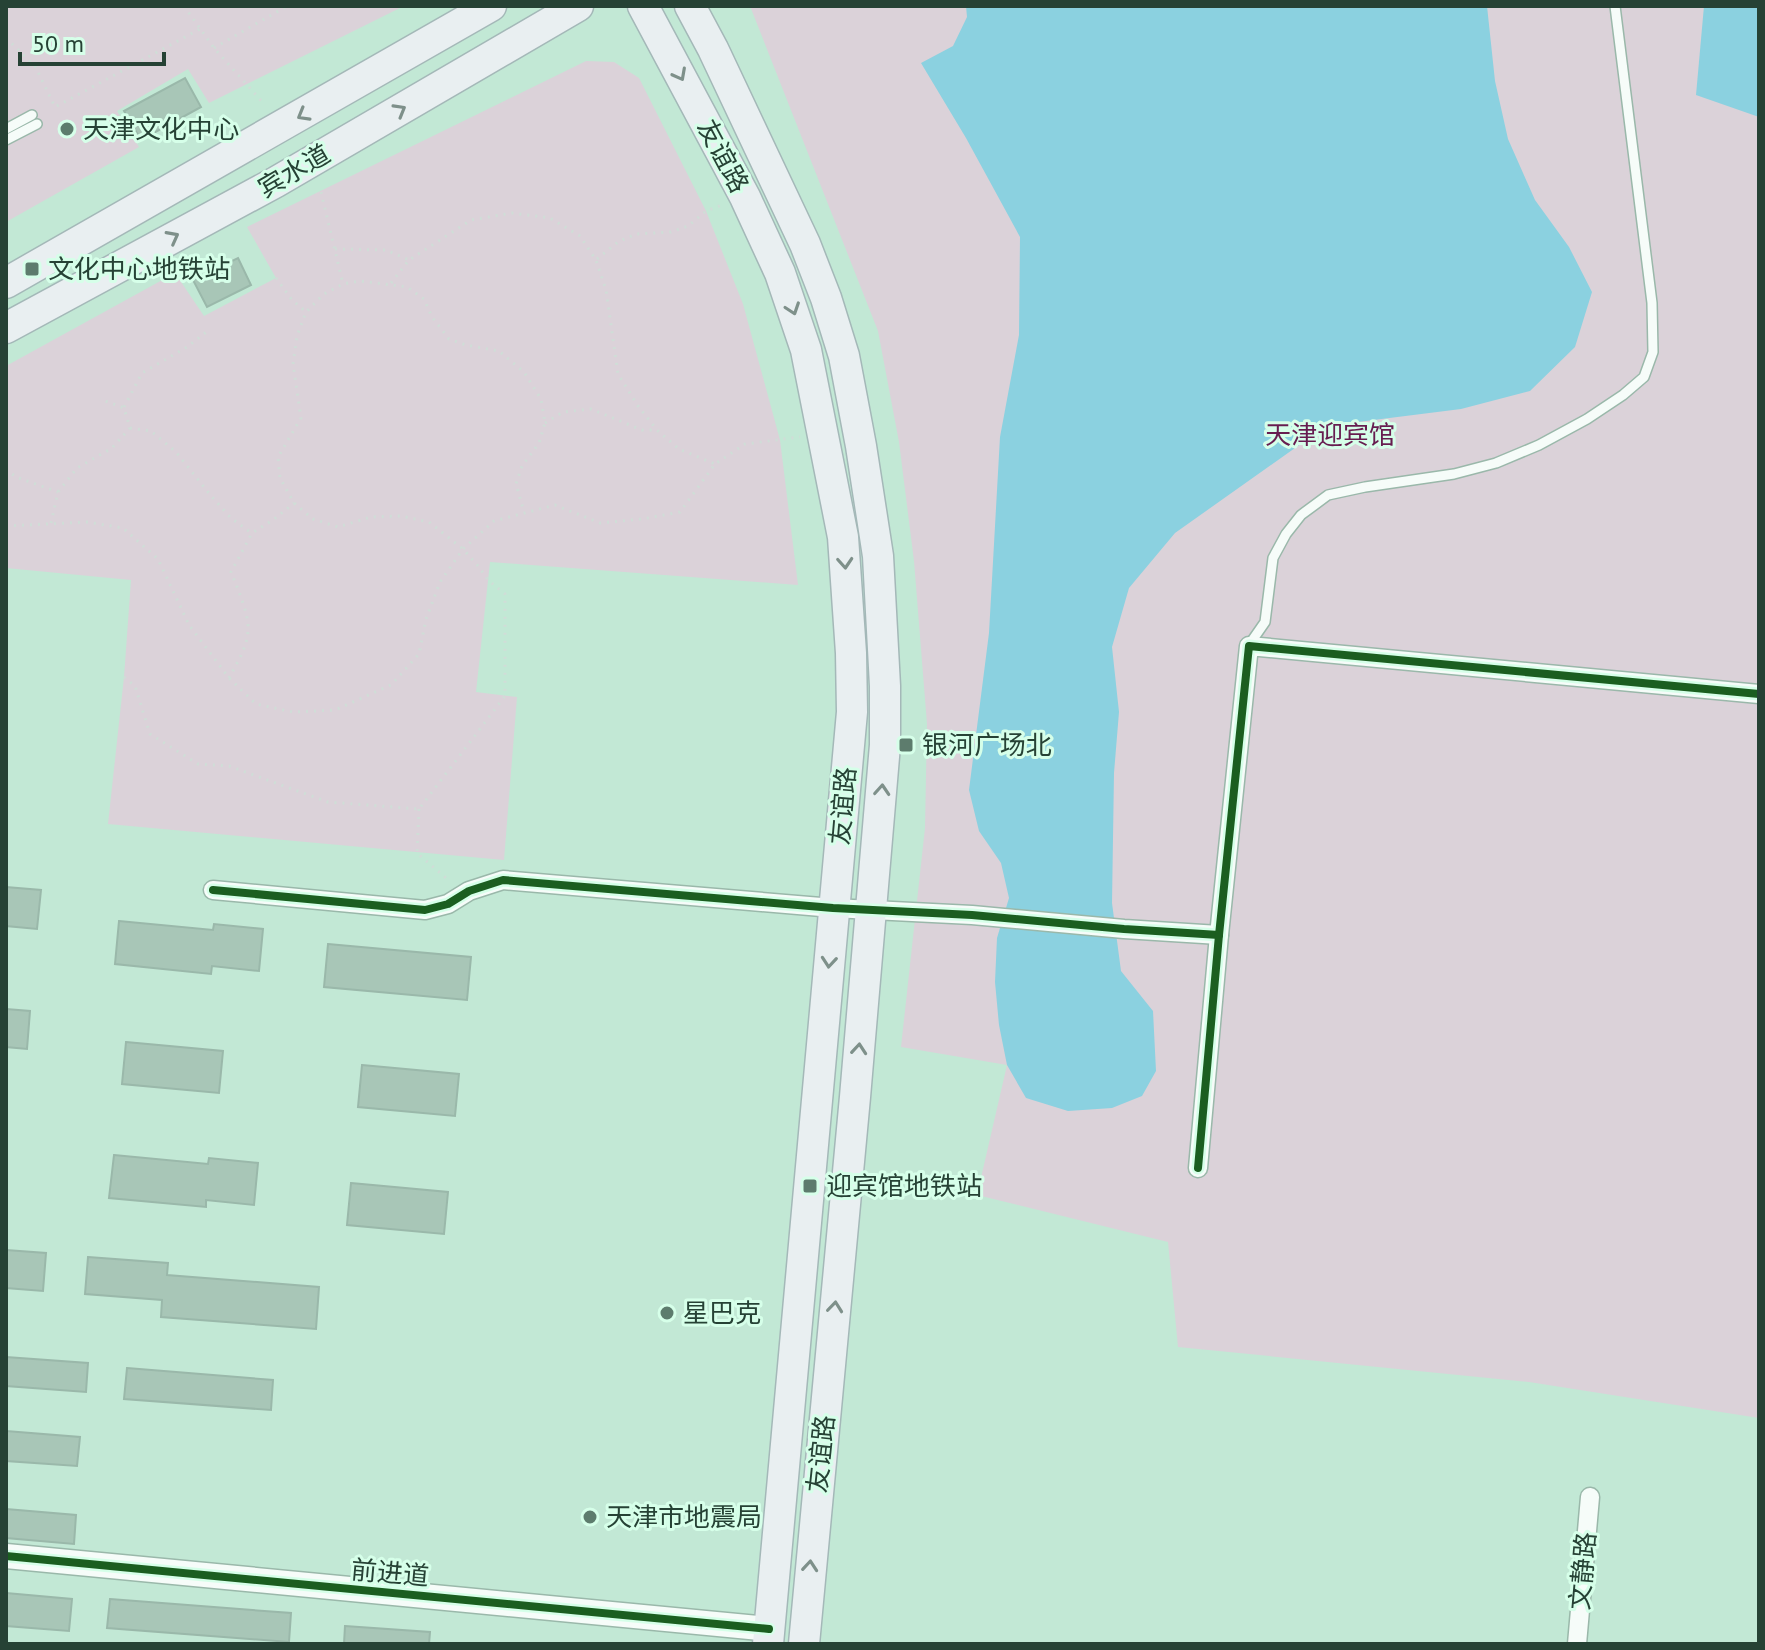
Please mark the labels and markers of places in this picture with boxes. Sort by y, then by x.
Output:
place label: 天津文化中心 [83,112,239,145]
marker: 天津文化中心 [58,120,76,138]
place label: 文化中心地铁站 [48,252,230,285]
marker: 文化中心地铁站 [23,260,41,278]
place label: 银河广场北 [922,728,1052,761]
marker: 银河广场北 [897,736,915,754]
place label: 迎宾馆地铁站 [826,1169,982,1202]
marker: 迎宾馆地铁站 [801,1177,819,1195]
place label: 星巴克 [683,1296,761,1329]
marker: 星巴克 [658,1304,676,1322]
place label: 天津市地震局 [606,1500,762,1533]
marker: 天津市地震局 [581,1508,599,1526]

